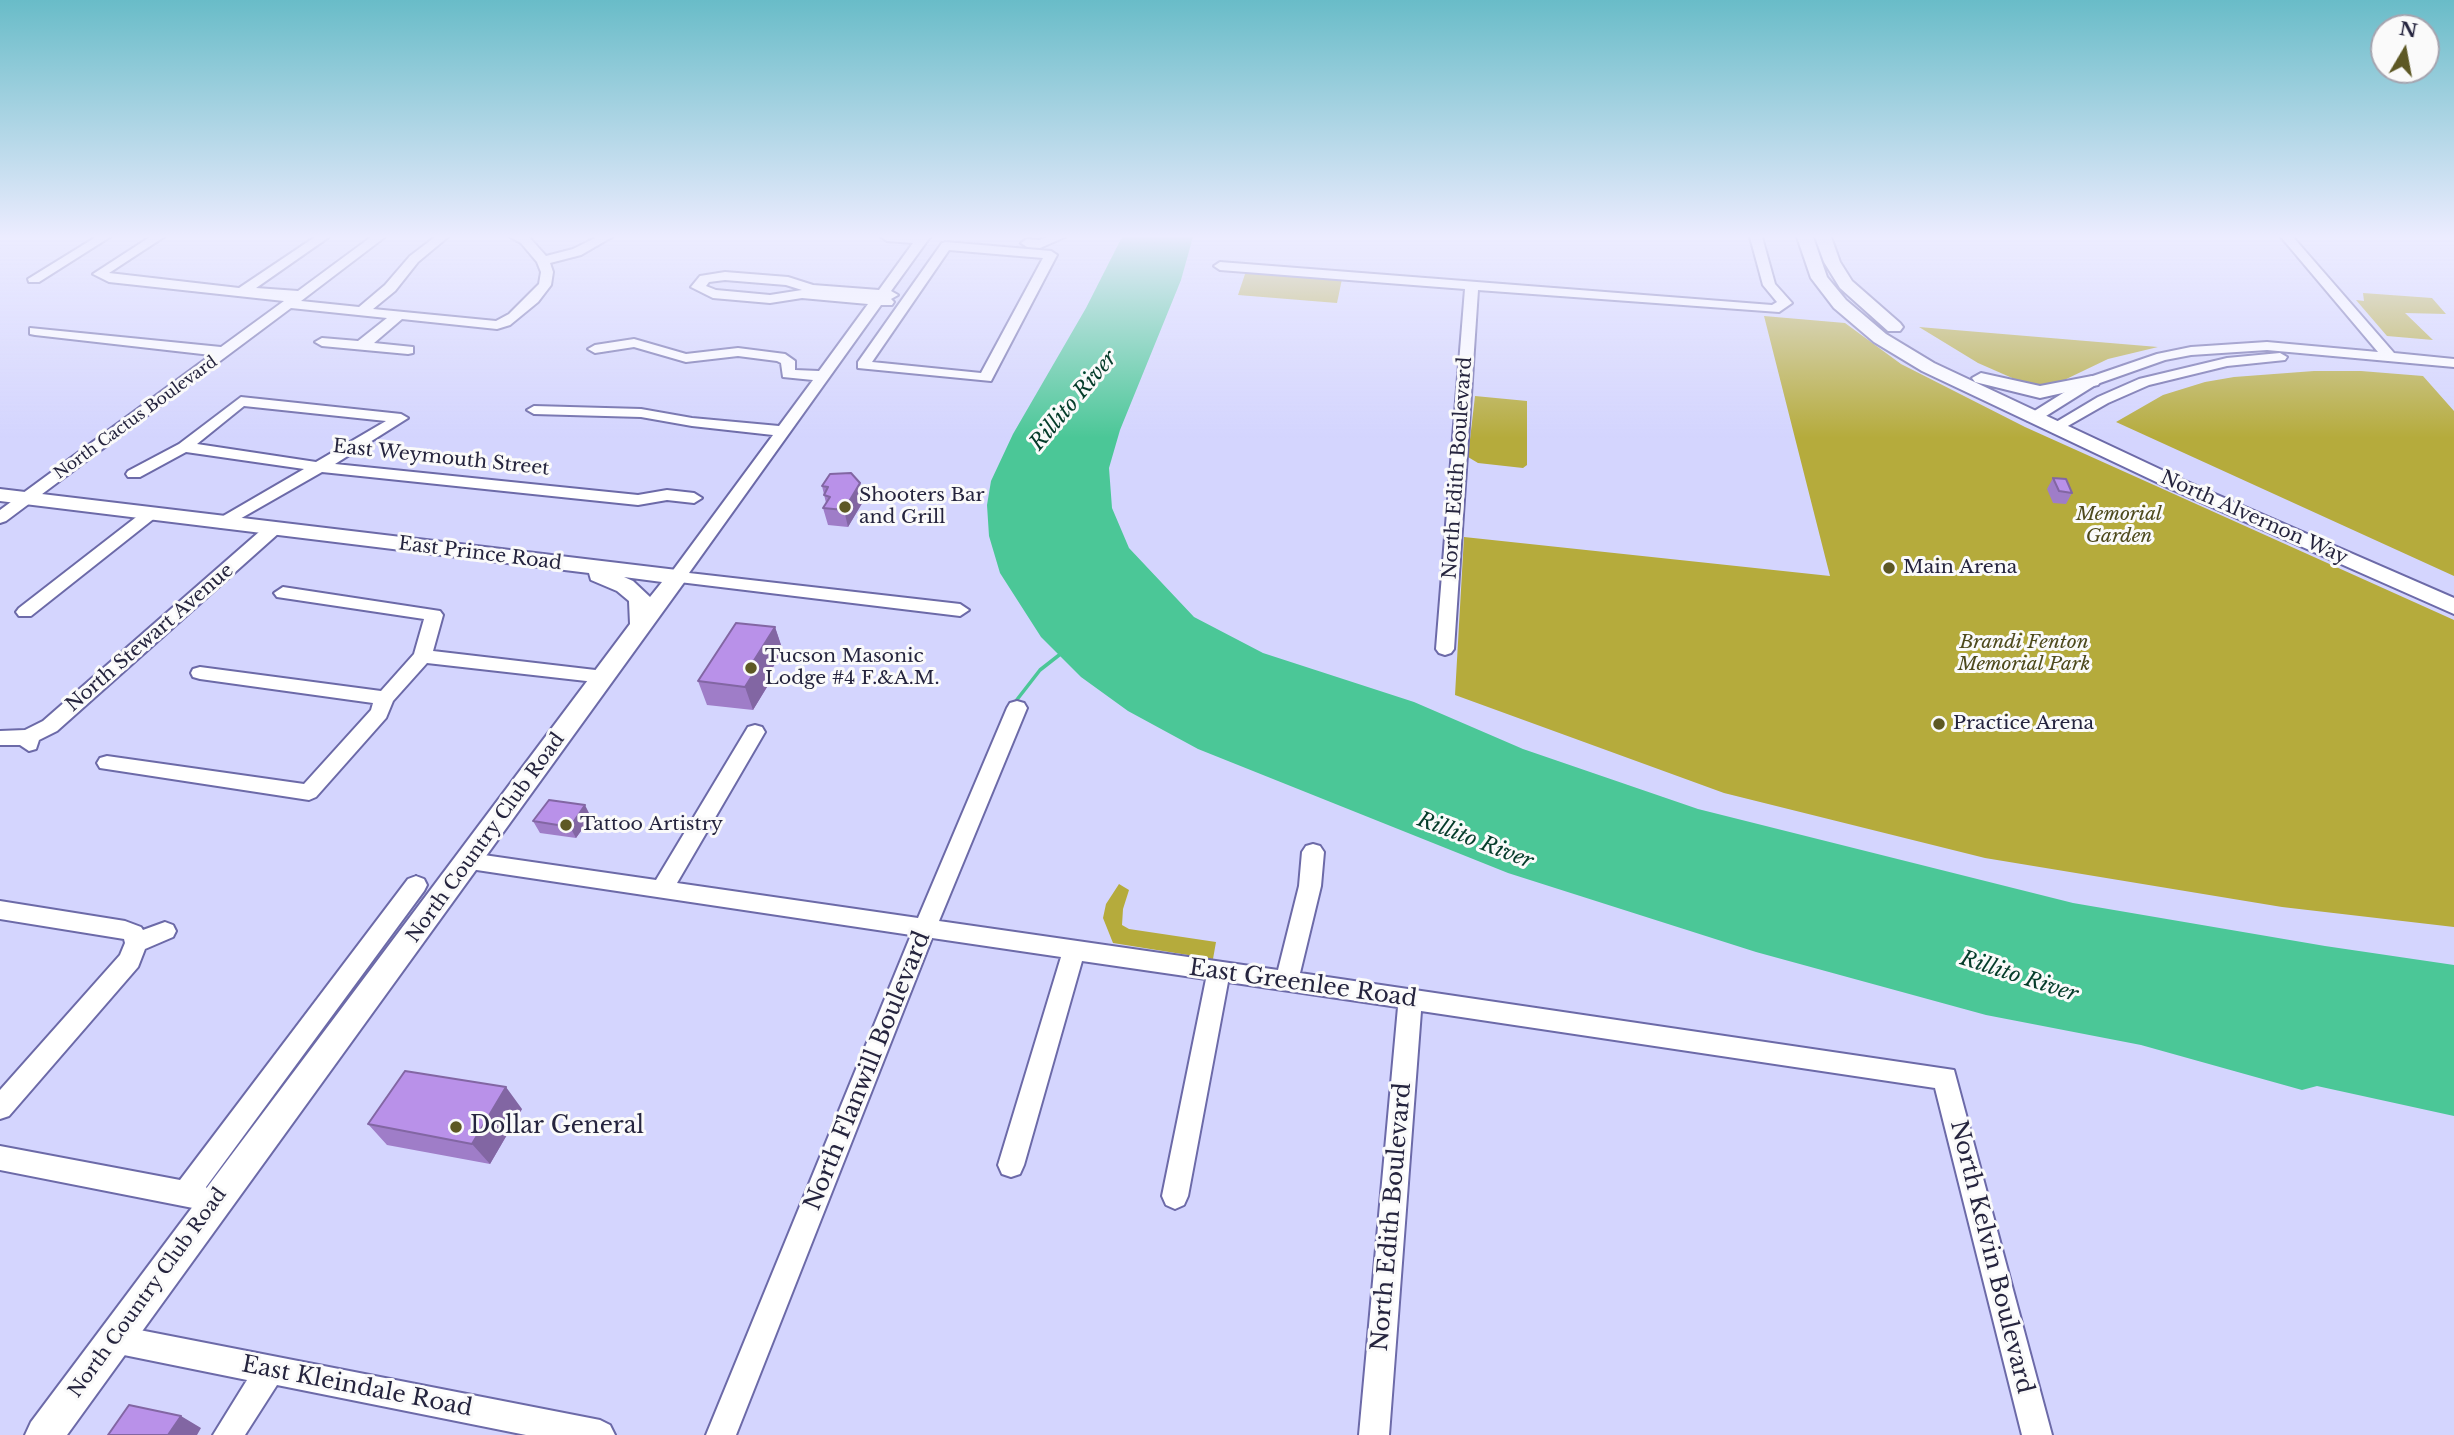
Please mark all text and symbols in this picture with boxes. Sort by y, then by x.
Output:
north arrow [2370,14,2440,84]
text: N [2398,17,2419,43]
water label: Rillito River [1025,346,1123,456]
street label: North Cactus Boulevard [51,352,221,484]
street label: North Edith Boulevard [1439,356,1477,580]
street label: East Weymouth Street [332,435,550,481]
street label: North Alvernon Way [2157,466,2351,570]
place label: Shooters Bar and Grill [859,485,985,529]
marker: Shooters Bar and Grill [837,499,853,515]
park label: Memorial Garden [2076,504,2162,548]
street label: East Prince Road [397,533,563,575]
place label: Main Arena [1903,557,2017,579]
street label: North Stewart Avenue [62,559,238,717]
marker: Main Arena [1881,560,1897,576]
park label: Brandi Fenton Memorial Park [1958,632,2090,676]
place label: Tucson Masonic Lodge #4 F.&A.M. [765,646,939,690]
marker: Tucson Masonic Lodge #4 F.&A.M. [743,660,759,676]
place label: Practice Arena [1953,713,2094,735]
marker: Practice Arena [1931,716,1947,732]
street label: North Country Club Road [402,729,570,947]
water label: Rillito River [1414,807,1536,875]
place label: Tattoo Artistry [580,814,723,836]
marker: Tattoo Artistry [558,817,574,833]
street label: North Flanwill Boulevard [799,927,937,1215]
water label: Rillito River [1957,946,2081,1008]
street label: East Greenlee Road [1187,954,1419,1014]
street label: North Edith Boulevard [1367,1082,1417,1352]
place label: Dollar General [470,1113,644,1141]
street label: North Kelvin Boulevard [1944,1117,2038,1397]
marker: Dollar General [448,1119,464,1135]
street label: North Country Club Road [64,1184,232,1402]
street label: East Kleindale Road [239,1351,475,1423]

